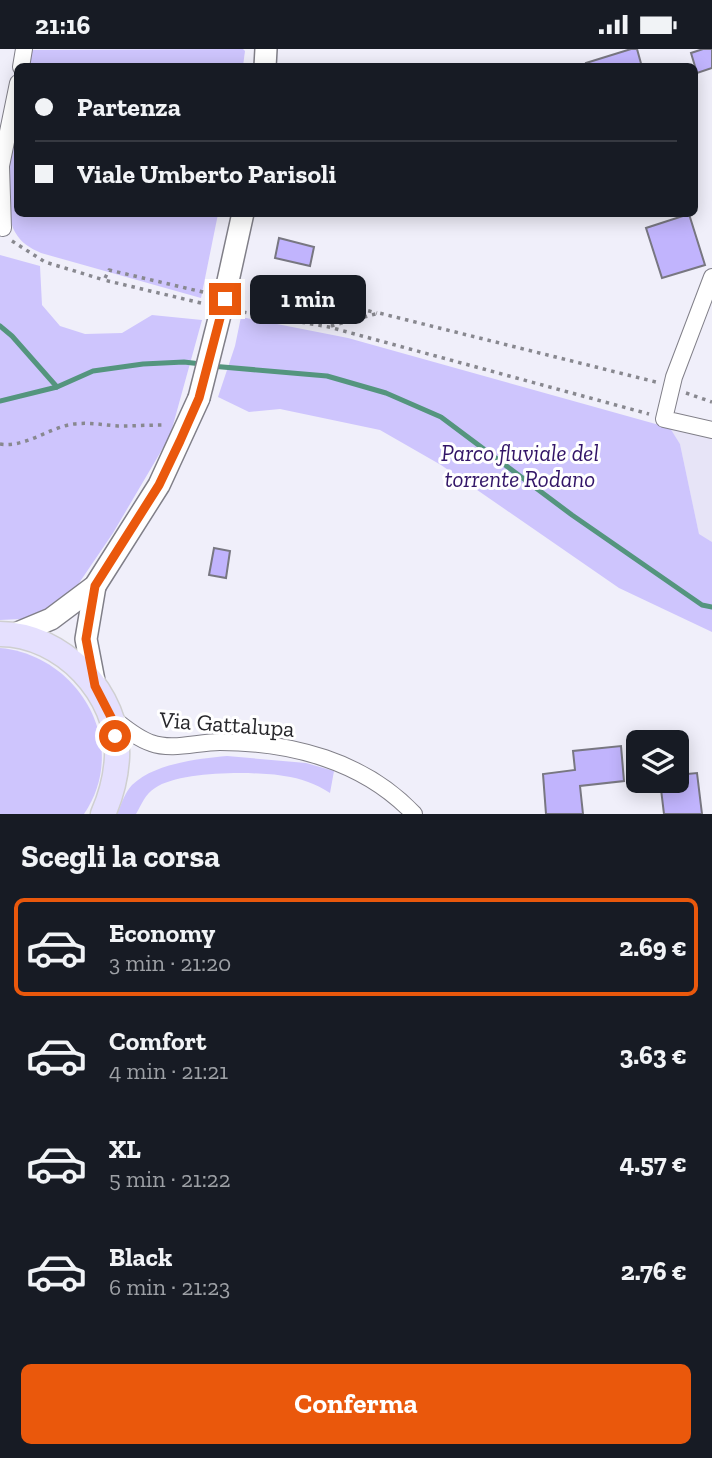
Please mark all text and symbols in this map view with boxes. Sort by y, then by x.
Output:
text: 21:16 [35,9,90,41]
text: Partenza [77,91,181,123]
text: Viale Umberto Parisoli [77,158,336,190]
callout: 1 min [250,275,365,323]
route end [209,283,241,315]
text: 1 min [281,285,335,313]
park label: Parco fluviale del torrente Rodano [441,439,599,493]
street label: Via Gattalupa [158,705,295,743]
route start [99,720,131,752]
map controls [626,730,689,793]
button: layers [626,730,689,793]
text: Scegli la corsa [21,837,220,875]
icon: car [25,916,88,979]
text: Economy [109,917,215,949]
text: 2.69 € [619,931,687,963]
text: 3 min · 21:20 [109,949,231,977]
icon: car [25,1024,88,1087]
text: Comfort [109,1025,206,1057]
text: 3.63 € [620,1039,687,1071]
text: 4 min · 21:21 [109,1057,228,1085]
icon: car [25,1132,88,1195]
text: XL [109,1133,141,1165]
text: 4.57 € [620,1147,687,1179]
text: 5 min · 21:22 [109,1165,231,1193]
icon: car [25,1240,88,1303]
text: Black [109,1241,172,1273]
text: 2.76 € [621,1255,687,1287]
text: 6 min · 21:23 [109,1273,230,1301]
button: Conferma [21,1364,691,1444]

